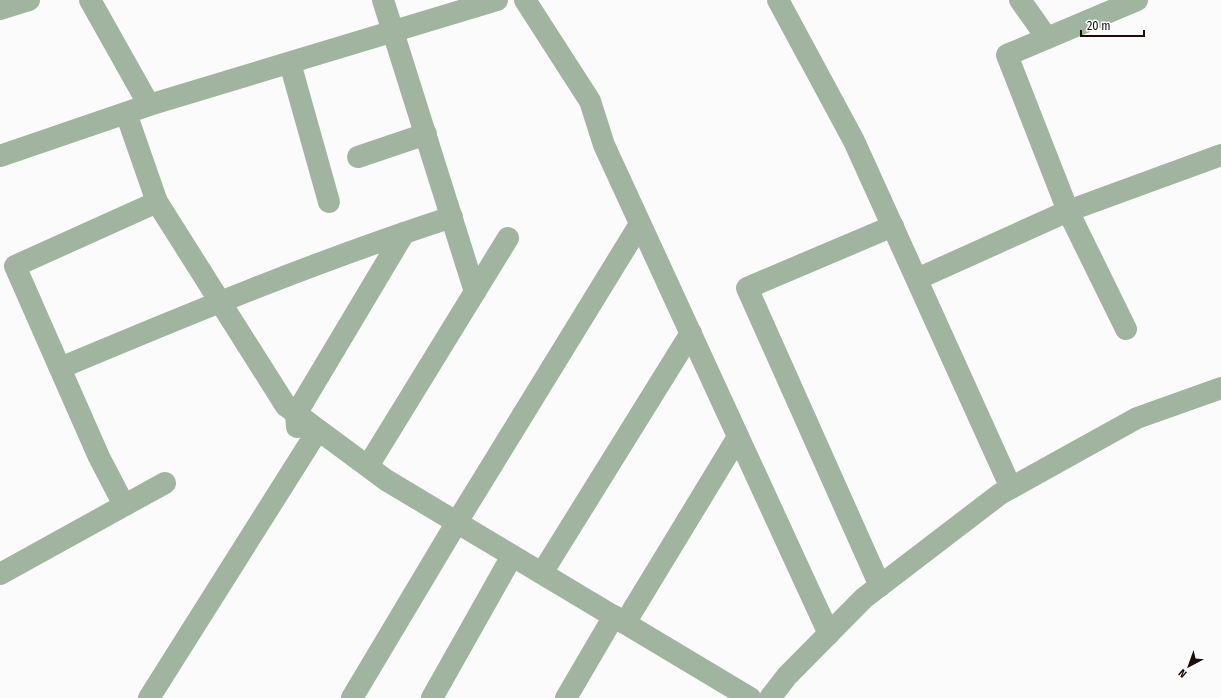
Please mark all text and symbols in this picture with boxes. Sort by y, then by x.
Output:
scale bar [1081,12,1144,38]
text: 20 m [1087,19,1111,33]
north arrow [1169,646,1209,686]
text: N [1176,666,1190,680]

